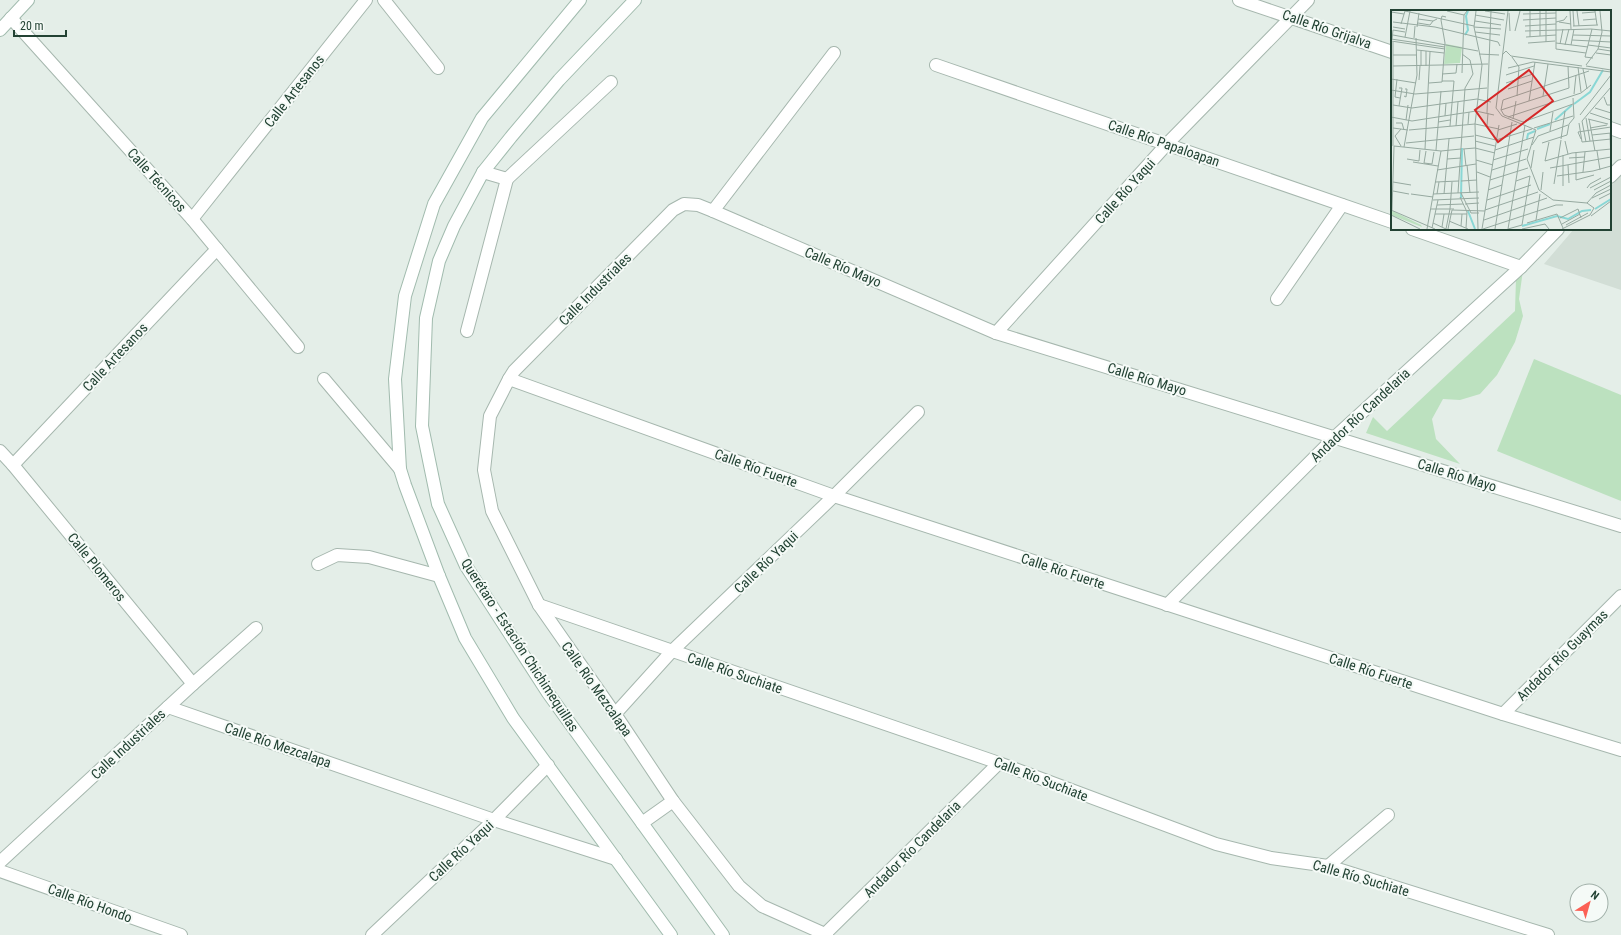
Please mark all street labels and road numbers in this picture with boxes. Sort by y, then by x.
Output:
street label: Calle Río Grijalva [1280,6,1374,52]
street label: Calle Artesanos [261,52,327,130]
street label: Calle Río Papaloapan [1106,116,1222,170]
street label: Calle Técnicos [124,145,190,215]
street label: Calle Río Yaqui [1092,155,1158,227]
street label: Calle Río Mayo [802,244,884,290]
street label: Calle Industriales [556,250,634,328]
street label: Calle Artesanos [79,320,151,394]
street label: Calle Río Mayo [1106,359,1188,399]
street label: Andador Río Candelaria [1307,365,1413,465]
street label: Calle Río Fuerte [712,446,800,491]
street label: Calle Río Mayo [1416,455,1498,495]
street label: Calle Río Yaqui [731,528,801,596]
street label: Calle Plomeros [65,530,129,604]
street label: Calle Río Fuerte [1019,550,1107,592]
street label: Querétaro - Estación Chichimequillas [458,555,582,735]
street label: Andador Río Guaymas [1513,606,1611,704]
street label: Calle Río Mezcalapa [558,639,636,739]
street label: Calle Río Suchiate [685,649,785,697]
street label: Calle Río Fuerte [1327,650,1415,692]
street label: Calle Industriales [88,706,168,782]
street label: Calle Río Mezcalapa [223,719,333,771]
street label: Calle Río Suchiate [992,754,1091,804]
street label: Andador Río Candelaria [860,797,964,901]
street label: Calle Río Yaqui [425,817,497,885]
street label: Calle Río Suchiate [1311,857,1412,900]
street label: Calle Río Hondo [46,880,134,926]

